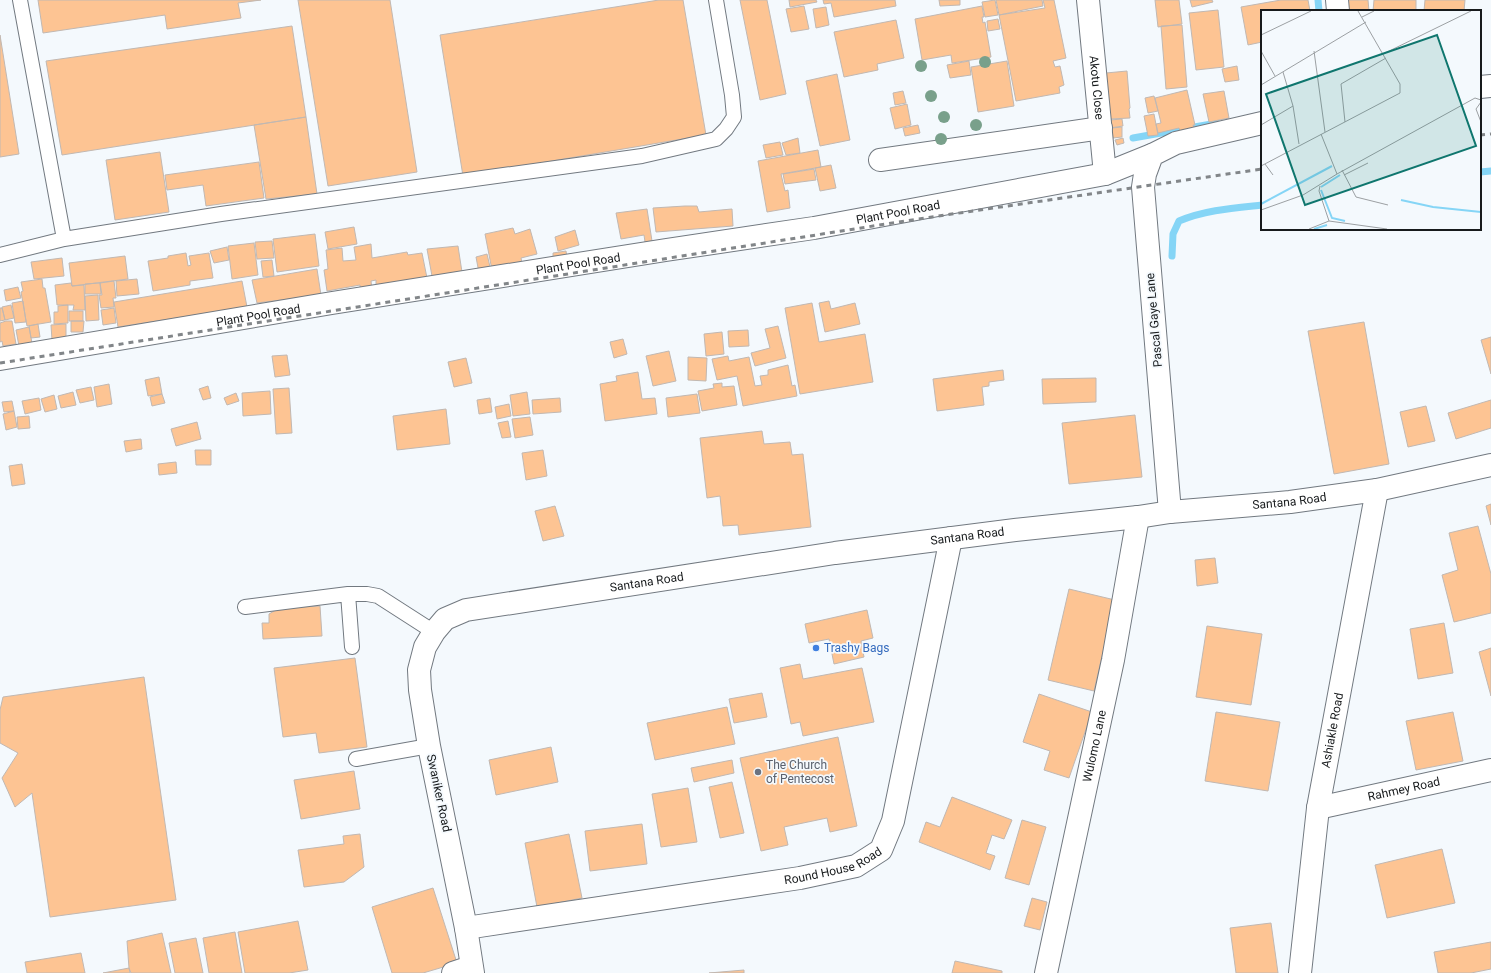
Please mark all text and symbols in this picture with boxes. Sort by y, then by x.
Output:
inset map [1261,10,1481,230]
street label: Akotu Close [1086,55,1107,120]
street label: Plant Pool Road [855,198,941,227]
street label: Plant Pool Road [535,250,621,278]
street label: Pascal Gaye Lane [1143,272,1165,368]
street label: Plant Pool Road [215,301,302,329]
street label: Santana Road [1252,490,1327,512]
street label: Santana Road [930,524,1005,548]
street label: Santana Road [609,569,685,595]
place label: Trashy Bags [824,641,889,655]
marker: Trashy Bags [811,643,821,653]
street label: Ashiakle Road [1319,692,1346,769]
street label: Wulomo Lane [1080,709,1109,783]
street label: Swaniker Road [424,753,454,833]
place label: The Church of Pentecost [766,758,834,786]
marker: The Church of Pentecost [753,767,763,777]
street label: Rahmey Road [1367,774,1441,804]
street label: Round House Road [783,844,884,887]

